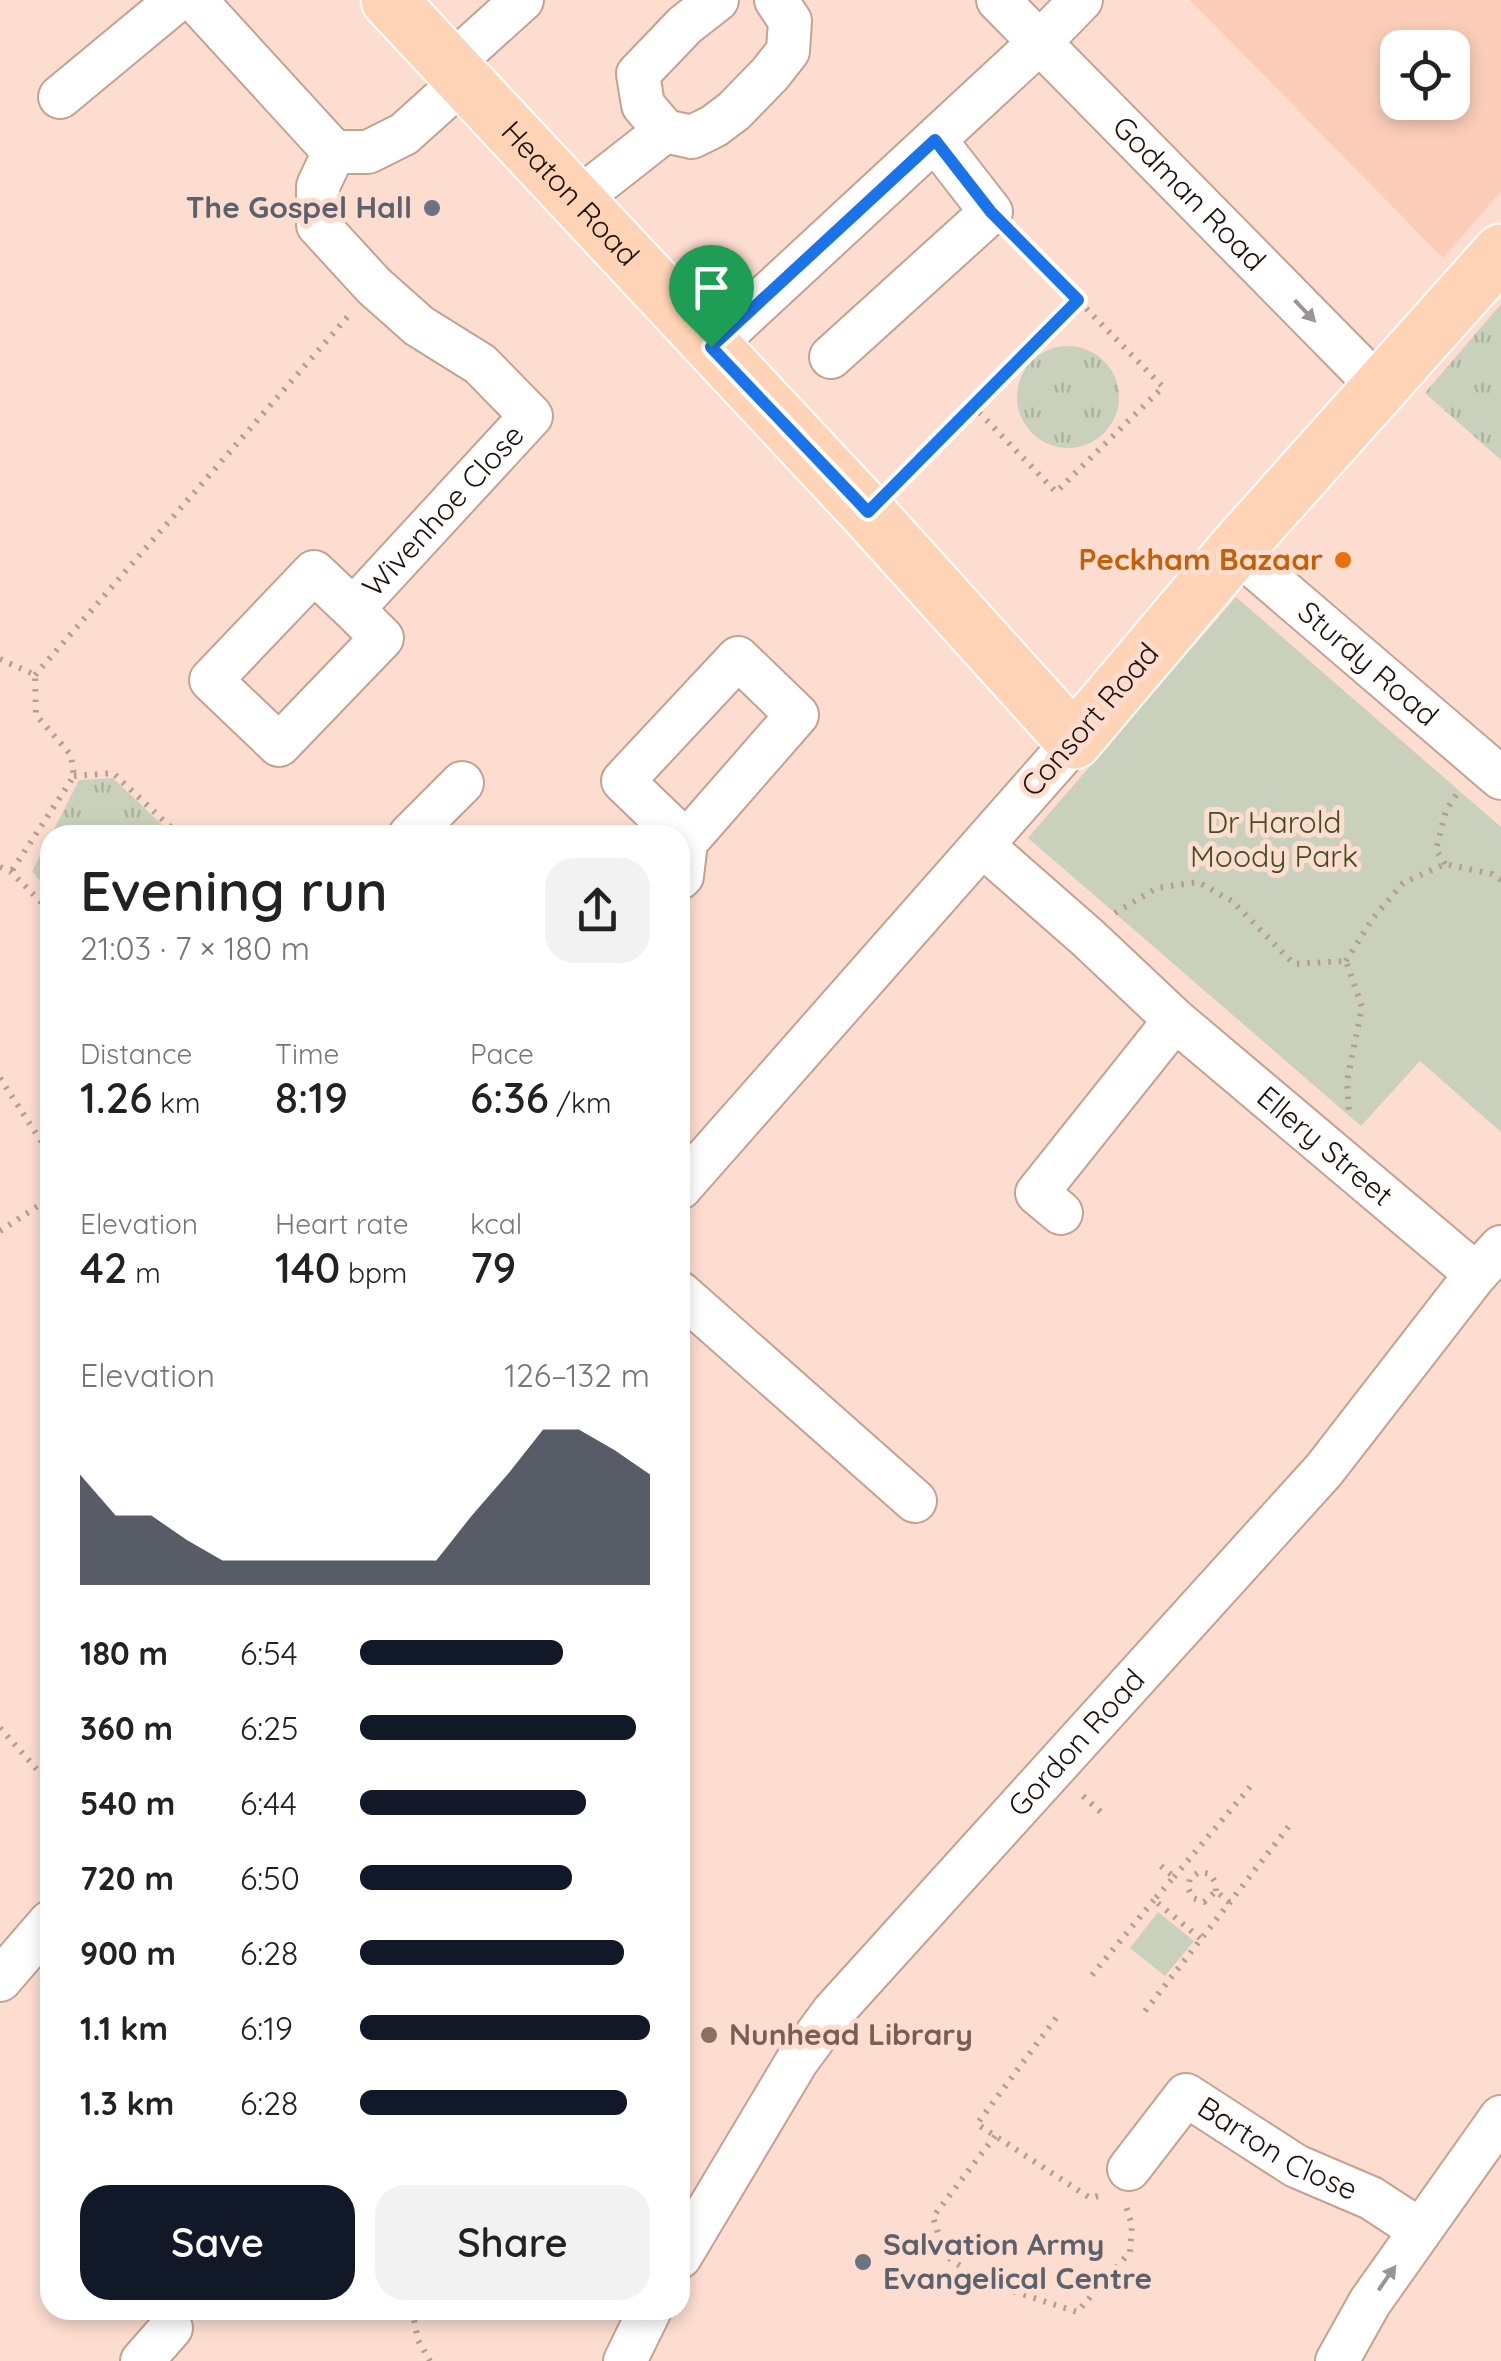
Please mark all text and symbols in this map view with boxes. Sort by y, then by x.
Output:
map controls [1380,30,1470,120]
button: locate [1380,30,1470,120]
street label: Godman Road [1105,108,1274,279]
street label: Heaton Road [494,112,648,274]
place label: The Gospel Hall [186,188,412,226]
marker: The Gospel Hall [421,197,443,219]
pin [669,245,754,348]
icon: arrive [684,260,739,315]
one-way arrow [1292,299,1316,323]
street label: Wivenhoe Close [354,416,532,604]
place label: Peckham Bazaar [1079,540,1323,578]
marker: Peckham Bazaar [1332,549,1354,571]
street label: Sturdy Road [1291,592,1447,734]
street label: Consort Road [1012,635,1166,804]
park label: Dr Harold Moody Park [1190,803,1358,875]
text: Evening run [80,856,388,925]
button: share [545,858,650,963]
text: 21:03 · 7 × 180 m [80,928,310,968]
text: Distance [80,1036,192,1071]
text: Time [275,1036,339,1071]
text: Pace [470,1036,534,1071]
text: 1.26 [80,1071,152,1124]
text: 8:19 [275,1071,348,1124]
text: 6:36 [470,1071,549,1124]
street label: Ellery Street [1250,1077,1401,1214]
text: km [152,1085,200,1120]
text: /km [549,1085,611,1120]
text: Elevation [80,1206,198,1241]
text: Heart rate [275,1206,409,1241]
text: kcal [470,1206,522,1241]
text: 42 [80,1241,128,1294]
text: 140 [275,1241,340,1294]
text: 79 [470,1241,516,1294]
text: m [128,1255,161,1290]
text: bpm [340,1255,407,1290]
text: Elevation [80,1355,215,1395]
text: 126–132 m [504,1355,650,1395]
text: 180 m [80,1633,168,1673]
text: 6:54 [240,1633,298,1673]
street label: Gordon Road [999,1661,1153,1824]
text: 360 m [80,1708,173,1748]
text: 6:25 [240,1708,298,1748]
text: 540 m [80,1783,175,1823]
text: 6:44 [240,1783,297,1823]
text: 720 m [80,1858,174,1898]
text: 6:50 [240,1858,300,1898]
text: 900 m [80,1933,176,1973]
text: 6:28 [240,1933,298,1973]
text: 1.1 km [80,2008,168,2048]
text: 6:19 [240,2008,293,2048]
place label: Nunhead Library [729,2015,973,2053]
marker: Nunhead Library [698,2024,720,2046]
text: 1.3 km [80,2083,174,2123]
text: 6:28 [240,2083,298,2123]
street label: Barton Close [1191,2088,1363,2208]
button: Save [80,2185,355,2300]
button: Share [375,2185,650,2300]
place label: Salvation Army Evangelical Centre [883,2225,1152,2297]
marker: Salvation Army Evangelical Centre [852,2251,874,2273]
one-way arrow [1377,2264,1396,2291]

